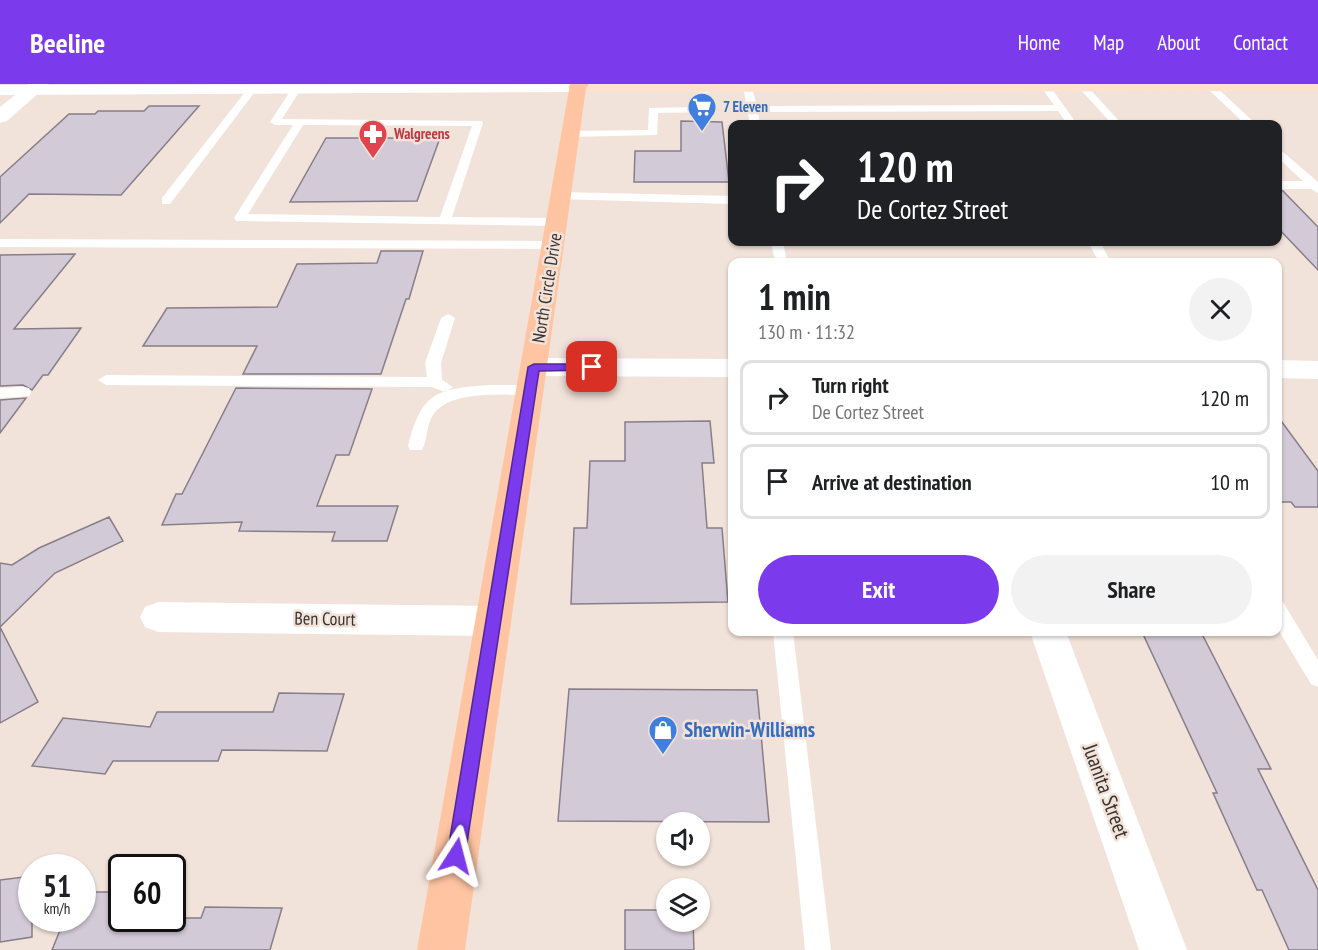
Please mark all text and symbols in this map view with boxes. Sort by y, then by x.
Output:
text: Beeline [30,24,105,61]
text: Home [1018,29,1060,56]
text: Map [1093,29,1124,56]
text: About [1157,29,1200,56]
text: Contact [1233,29,1288,56]
supermarket icon: 7 Eleven [686,91,718,133]
place label: 7 Eleven [723,97,768,116]
pharmacy icon: Walgreens [357,118,389,160]
place label: Walgreens [393,124,450,143]
text: 120 m [857,139,954,194]
icon: right [758,144,836,222]
text: De Cortez Street [857,192,1008,226]
street label: North Circle Drive [526,231,567,345]
text: 1 min [758,273,831,320]
button: close [1189,278,1252,341]
text: 130 m · 11:32 [758,319,855,345]
pin [566,341,617,392]
icon: arrive [575,350,608,383]
text: Turn right [812,371,889,399]
icon: right [761,381,794,414]
text: 120 m [1200,384,1249,412]
text: De Cortez Street [812,399,924,425]
icon: arrive [761,465,794,498]
text: Arrive at destination [812,468,972,496]
text: 10 m [1210,468,1249,496]
button: Exit [758,555,999,624]
button: Share [1011,555,1252,624]
street label: Ben Court [294,606,356,631]
shop icon: Sherwin-Williams [647,714,679,756]
place label: Sherwin-Williams [684,716,815,743]
street label: Juanita Street [1077,739,1136,842]
map controls [656,812,710,932]
button: sound [656,812,710,866]
position arrow [424,824,488,888]
speed limit sign: 60 [108,854,186,932]
text: 51 [43,866,71,905]
button: layers [656,878,710,932]
text: km/h [44,899,70,918]

